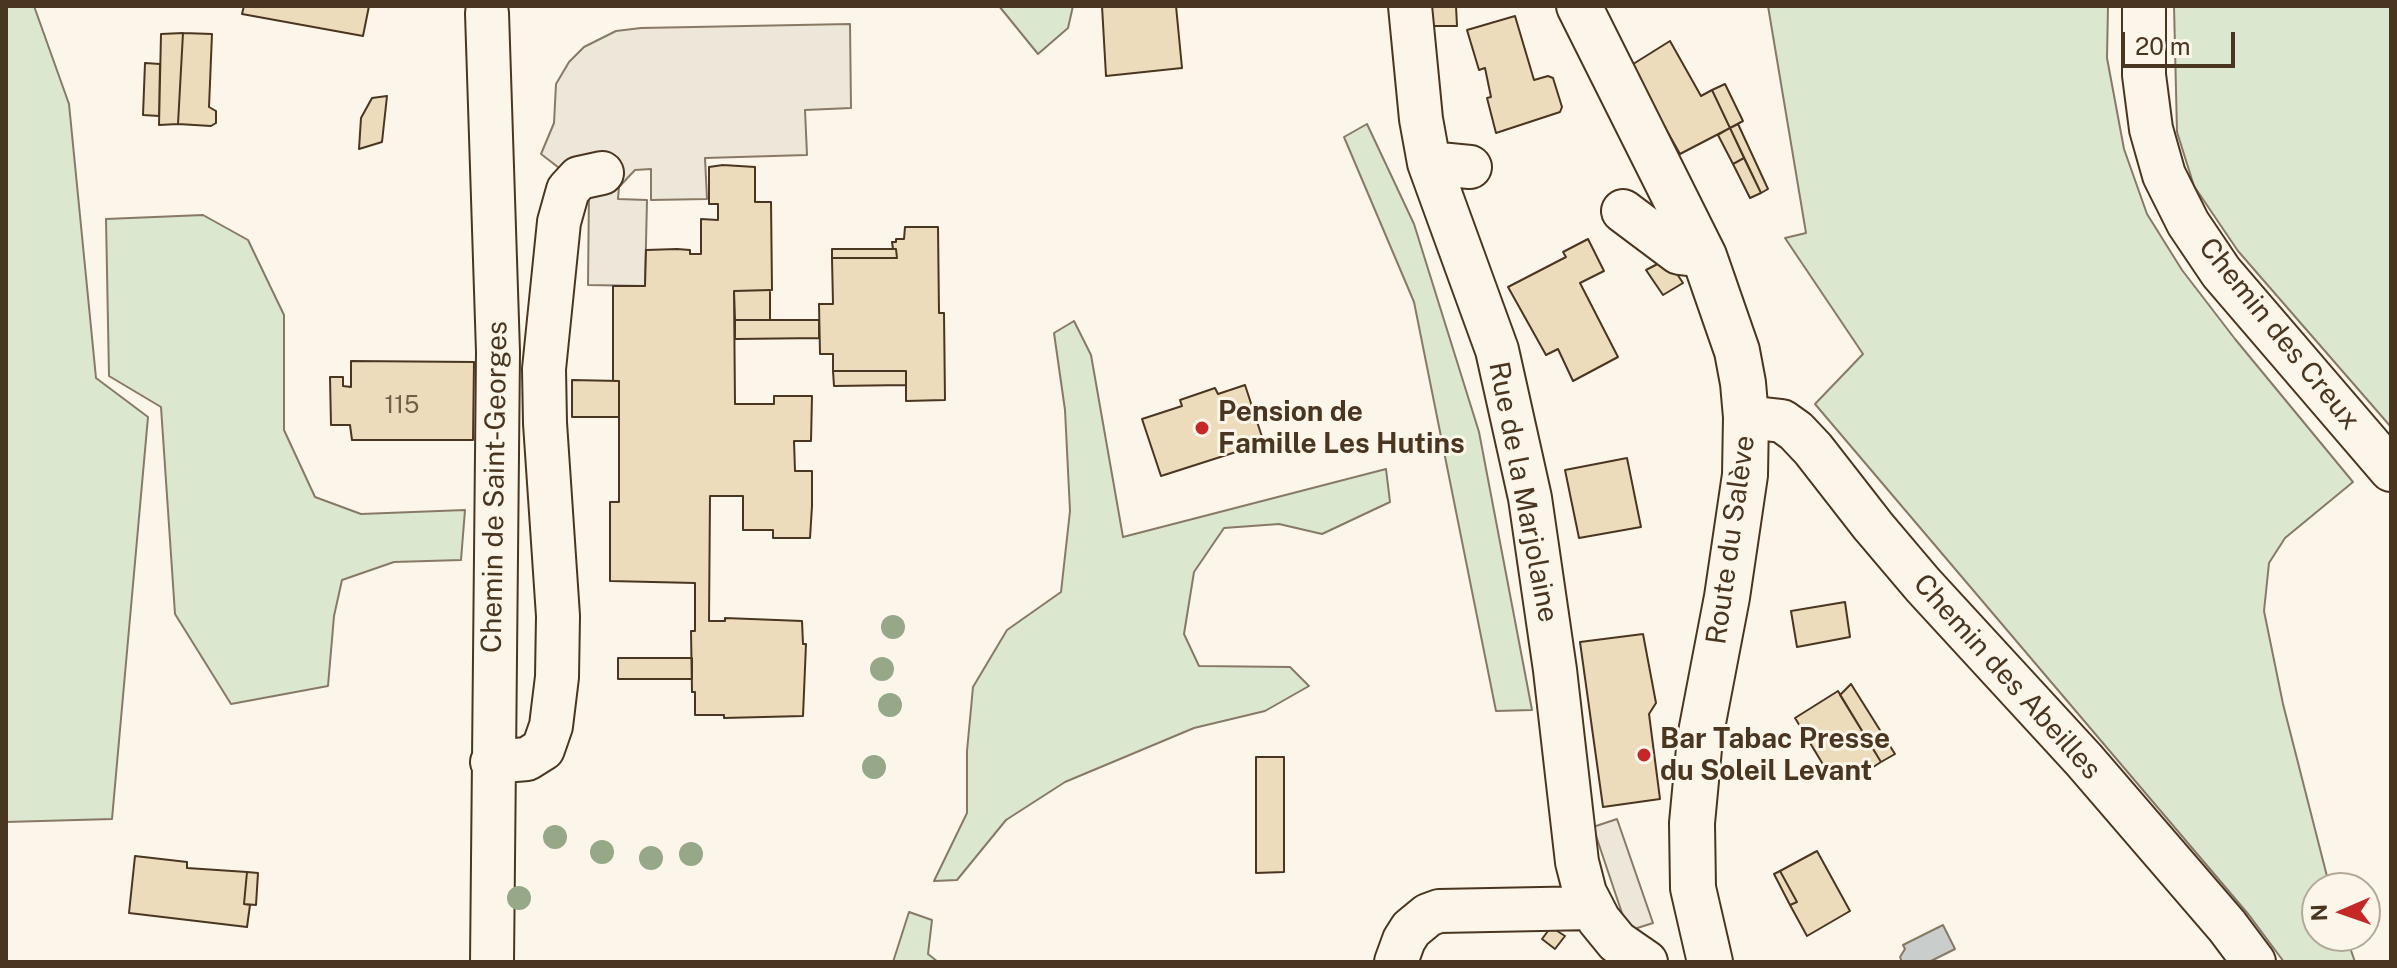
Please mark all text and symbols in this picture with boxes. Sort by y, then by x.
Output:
scale bar [2125,16,2239,66]
text: 20 m [2135,32,2191,60]
street label: Chemin des Creux [2191,231,2367,437]
street label: Chemin de Saint-Georges [475,321,515,653]
street label: Rue de la Marjolaine [1481,359,1565,625]
house number: 115 [385,392,419,420]
place label: Pension de Famille Les Hutins [1218,395,1465,461]
marker: Pension de Famille Les Hutins [1193,419,1211,437]
street label: Route du Salève [1700,433,1762,647]
street label: Chemin des Abeilles [1906,568,2108,786]
place label: Bar Tabac Presse du Soleil Levant [1660,722,1890,788]
marker: Bar Tabac Presse du Soleil Levant [1635,746,1653,764]
north arrow [2301,872,2381,952]
text: N [2306,904,2332,922]

